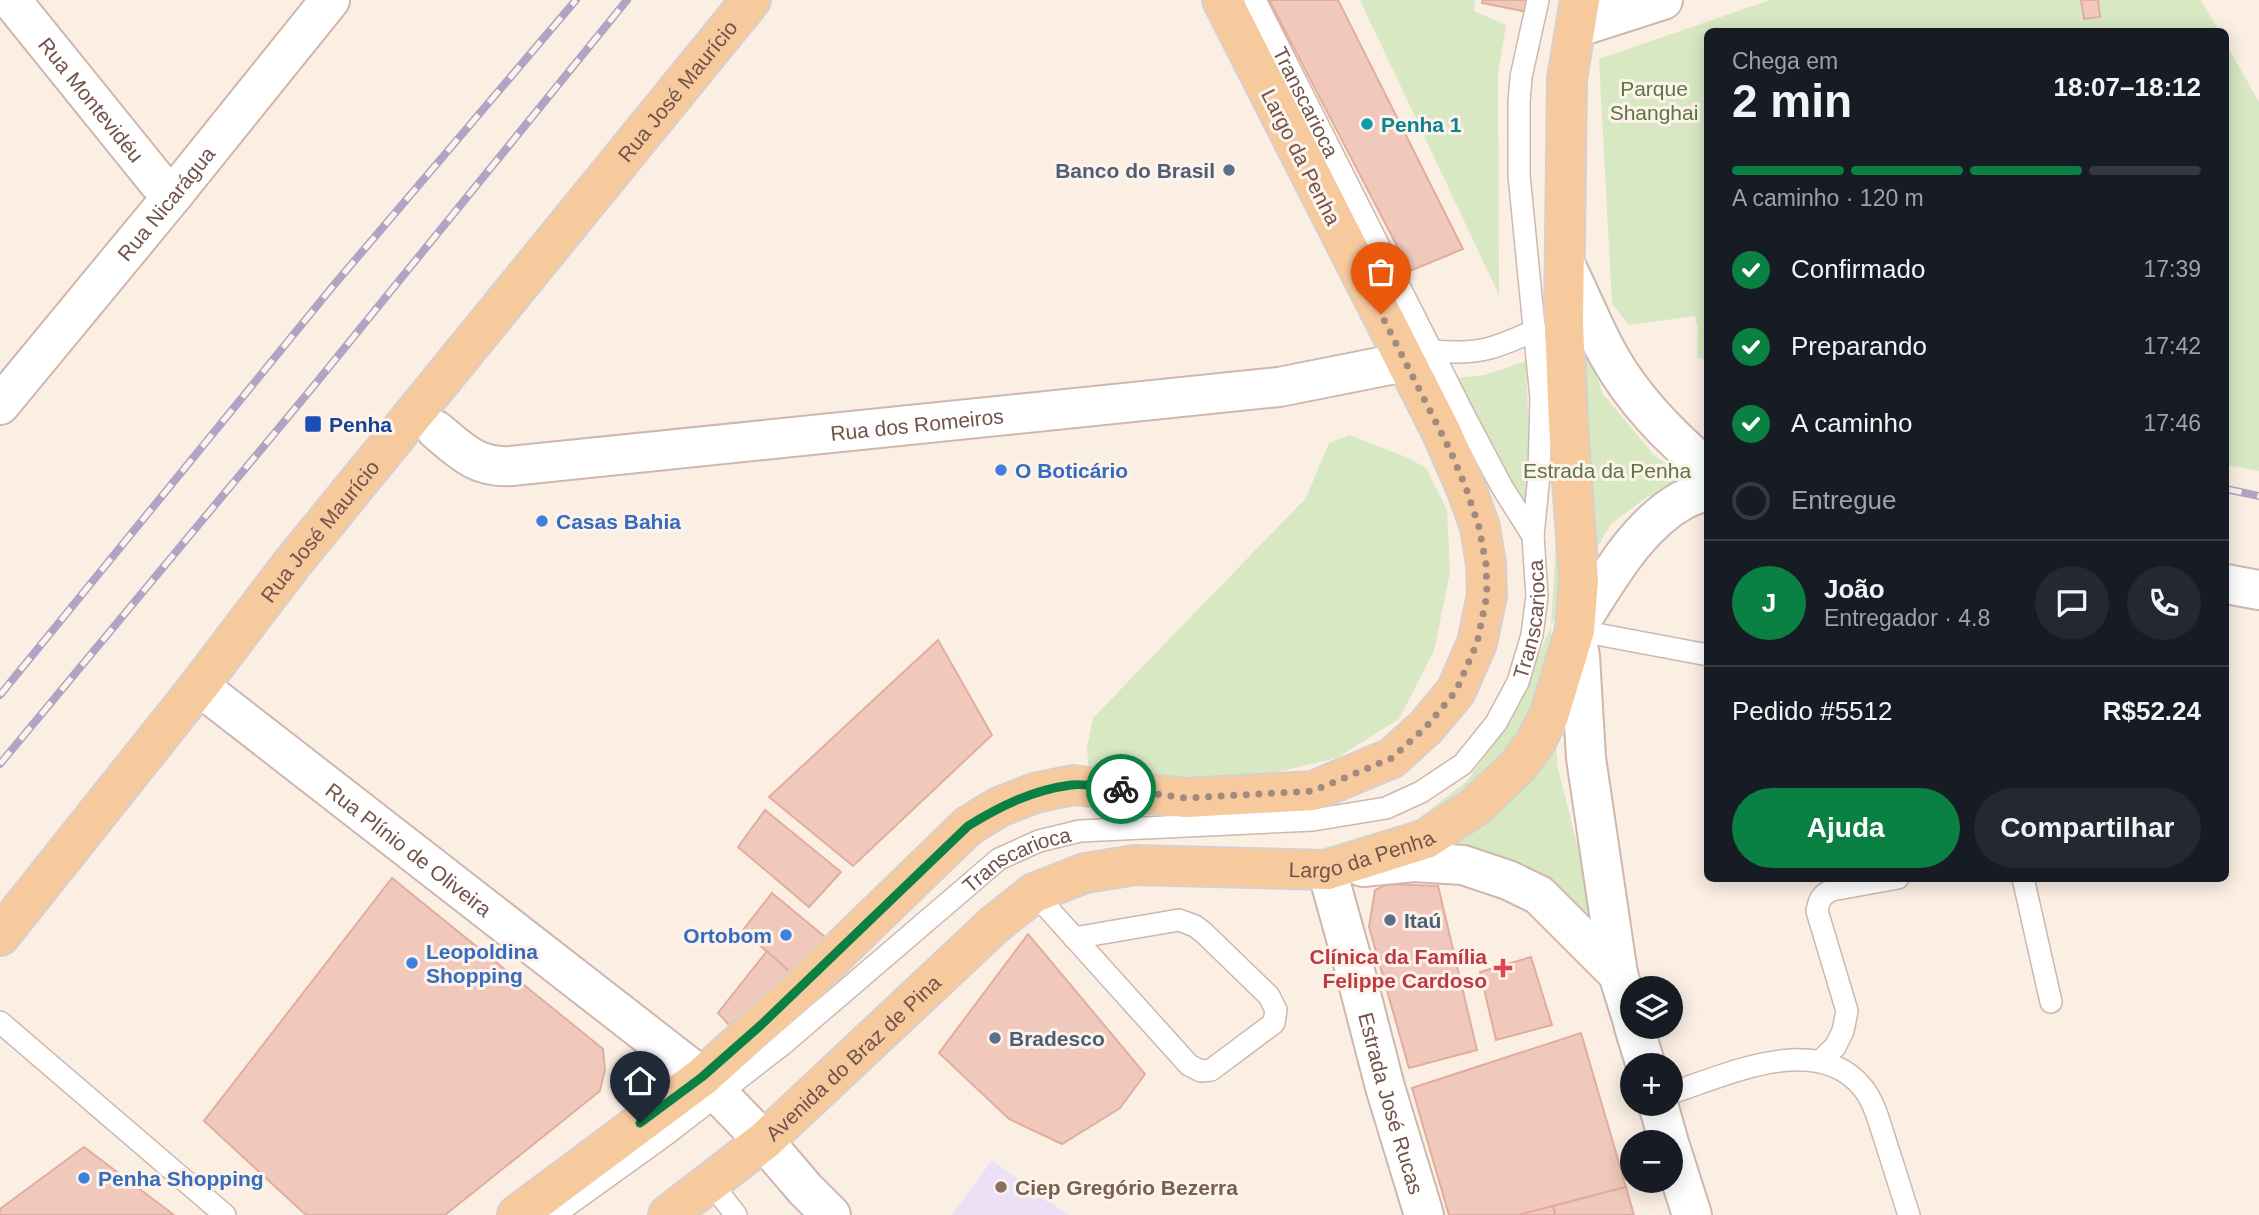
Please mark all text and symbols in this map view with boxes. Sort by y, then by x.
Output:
street label: Rua José Maurício [613,16,741,166]
street label: Rua Montevidéu [34,33,148,166]
street label: Transcarioca [1269,43,1344,161]
text: Chega em [1732,48,1838,74]
text: 18:07–18:12 [2054,72,2201,102]
text: 2 min [1732,75,1852,127]
park label: Parque Shanghai [1610,77,1698,124]
street label: Largo da Penha [1257,85,1345,229]
place label: Penha 1 [1381,113,1462,136]
marker: Penha 1 [1359,116,1375,132]
street label: Rua Nicarágua [113,142,219,265]
place label: Banco do Brasil [1055,159,1215,182]
marker: Banco do Brasil [1221,162,1237,178]
text: A caminho · 120 m [1732,185,1924,211]
pin [1351,242,1411,314]
icon: check [1732,251,1770,289]
icon: bag [1362,253,1400,291]
text: Confirmado [1791,254,1925,284]
text: 17:39 [2143,256,2201,282]
icon: check [1732,328,1770,366]
text: Preparando [1791,331,1927,361]
text: 17:42 [2143,333,2201,359]
street label: Rua dos Romeiros [829,404,1005,445]
icon: check [1732,405,1770,443]
text: A caminho [1791,408,1912,438]
text: 17:46 [2143,410,2201,436]
place label: Penha [329,413,392,436]
marker: Penha [303,414,323,434]
street label: Rua José Maurício [256,455,383,606]
place label: O Boticário [1015,459,1128,482]
park label: Estrada da Penha [1523,459,1691,482]
marker: O Boticário [993,462,1009,478]
text: Entregue [1791,485,1897,515]
place label: Casas Bahia [556,510,681,533]
marker: Casas Bahia [534,513,550,529]
street label: Transcarioca [1508,559,1549,681]
button: chat [2035,566,2109,640]
button: phone [2127,566,2201,640]
text: João [1824,574,1885,604]
text: J [1762,588,1776,618]
text: Entregador · 4.8 [1824,605,1990,631]
text: Pedido #5512 [1732,696,1892,726]
text: R$52.24 [2103,696,2201,726]
courier [1086,754,1156,824]
icon: bike [1102,770,1140,808]
street label: Rua Plínio de Oliveira [322,778,497,921]
button: Ajuda [1732,788,1960,868]
button: Compartilhar [1974,788,2201,868]
street label: Transcarioca [958,822,1073,897]
street label: Largo da Penha [1288,825,1439,882]
place label: Itaú [1404,909,1441,932]
marker: Itaú [1382,912,1398,928]
place label: Ortobom [683,924,772,947]
marker: Ortobom [778,927,794,943]
place label: Leopoldina Shopping [426,940,538,987]
place label: Clínica da Família Felippe Cardoso [1310,945,1487,992]
marker: Leopoldina Shopping [404,955,420,971]
marker: Clínica da Família Felippe Cardoso [1493,958,1513,978]
street label: Avenida do Braz de Pina [761,970,945,1145]
map controls [1620,976,1683,1193]
button: layers [1620,976,1683,1039]
street label: Estrada José Rucas [1355,1010,1428,1197]
place label: Bradesco [1009,1027,1105,1050]
marker: Bradesco [987,1030,1003,1046]
pin [610,1051,670,1123]
button: + [1620,1053,1683,1116]
icon: home [621,1062,659,1100]
button: − [1620,1130,1683,1193]
place label: Penha Shopping [98,1167,264,1190]
marker: Penha Shopping [76,1170,92,1186]
place label: Ciep Gregório Bezerra [1015,1176,1238,1199]
marker: Ciep Gregório Bezerra [993,1179,1009,1195]

